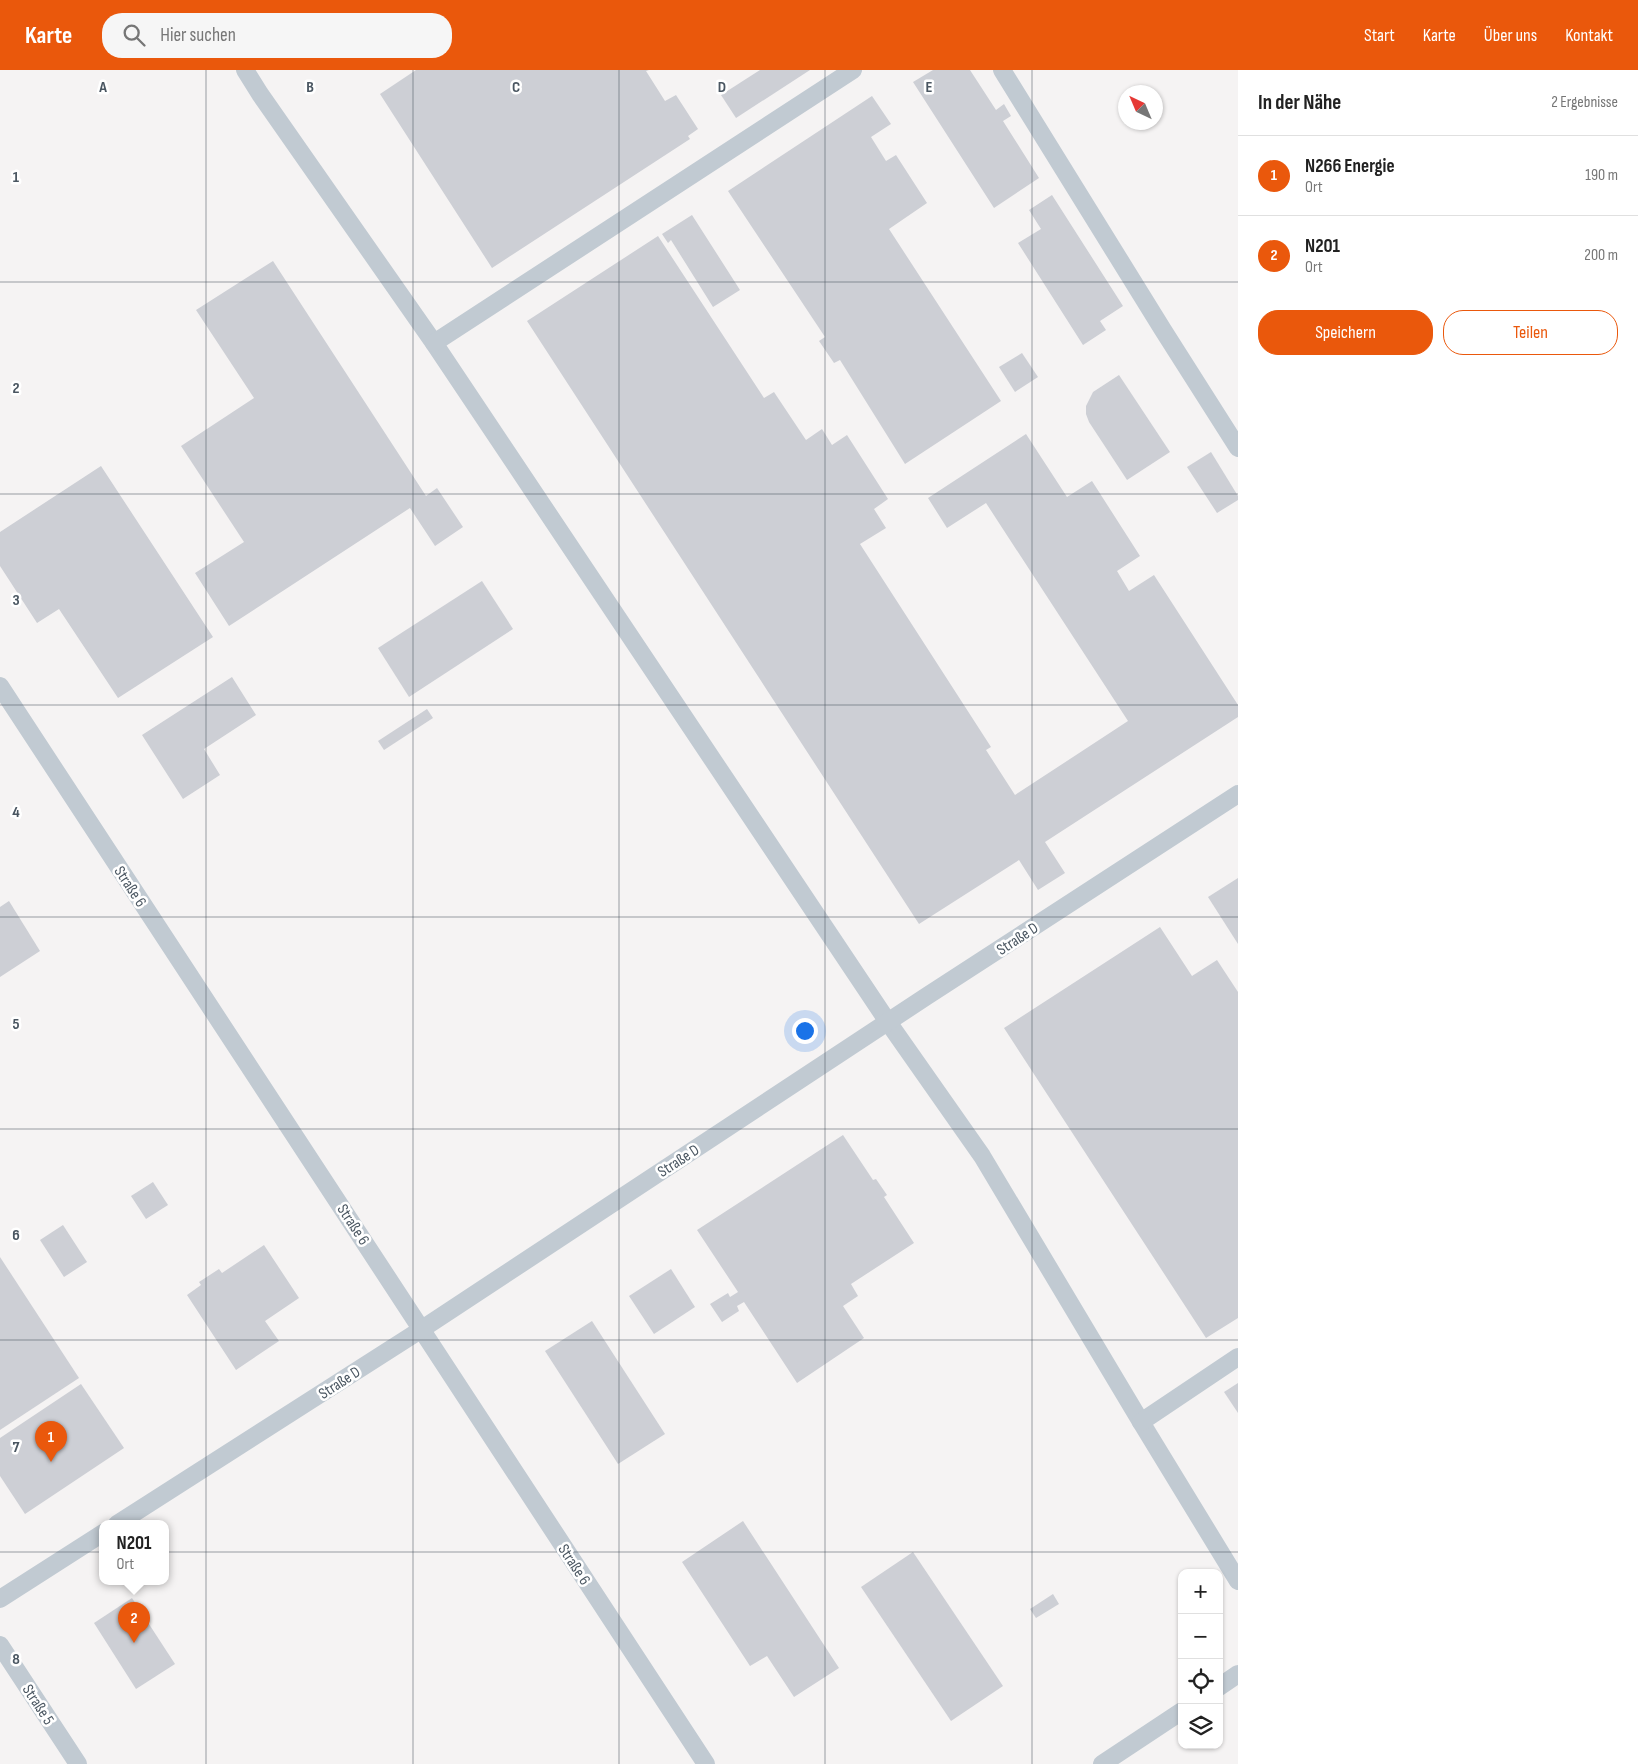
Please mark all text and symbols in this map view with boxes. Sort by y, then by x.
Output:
search box [102,13,452,58]
text: Karte [25,21,72,50]
icon: search [120,21,148,49]
text: Hier suchen [160,24,236,47]
text: Start [1364,25,1395,46]
text: Karte [1423,25,1456,46]
text: Über uns [1484,25,1537,46]
text: Kontakt [1565,25,1613,46]
text: A [98,78,107,97]
text: B [306,78,314,97]
text: C [512,78,520,97]
text: D [718,78,726,97]
text: E [926,78,933,97]
north arrow [1118,85,1163,130]
text: In der Nähe [1258,90,1341,115]
text: 2 Ergebnisse [1551,93,1618,112]
text: N266 Energie [1305,155,1395,178]
text: 1 [1271,166,1277,185]
text: 190 m [1585,166,1618,185]
text: 1 [13,168,20,187]
text: Ort [1305,178,1323,197]
text: N201 [1305,235,1340,258]
text: 2 [1270,246,1278,265]
text: 200 m [1584,246,1618,265]
text: Ort [1305,258,1323,277]
button: Speichern [1258,310,1433,355]
button: Teilen [1443,310,1618,355]
text: 2 [12,379,20,398]
text: 3 [12,591,20,610]
text: 4 [12,803,20,822]
street label: Straße 6 [110,863,150,911]
street label: Straße D [993,919,1042,960]
text: 5 [12,1015,20,1034]
your location [792,1018,818,1044]
street label: Straße D [654,1141,703,1182]
street label: Straße 6 [333,1201,373,1249]
text: 6 [12,1226,20,1245]
street label: Straße D [315,1363,364,1404]
pin: 1 [35,1421,67,1462]
text: 7 [13,1438,20,1457]
popup [99,1520,169,1585]
text: N201 [117,1532,151,1555]
street label: Straße 6 [554,1541,594,1589]
text: Ort [117,1555,134,1574]
map controls [1178,1569,1223,1749]
button: + [1178,1569,1223,1614]
pin: 2 [118,1602,150,1643]
button: − [1178,1614,1223,1659]
text: 8 [12,1650,20,1669]
button: locate [1178,1659,1223,1704]
street label: Straße 5 [18,1681,58,1729]
button: layers [1178,1704,1223,1749]

